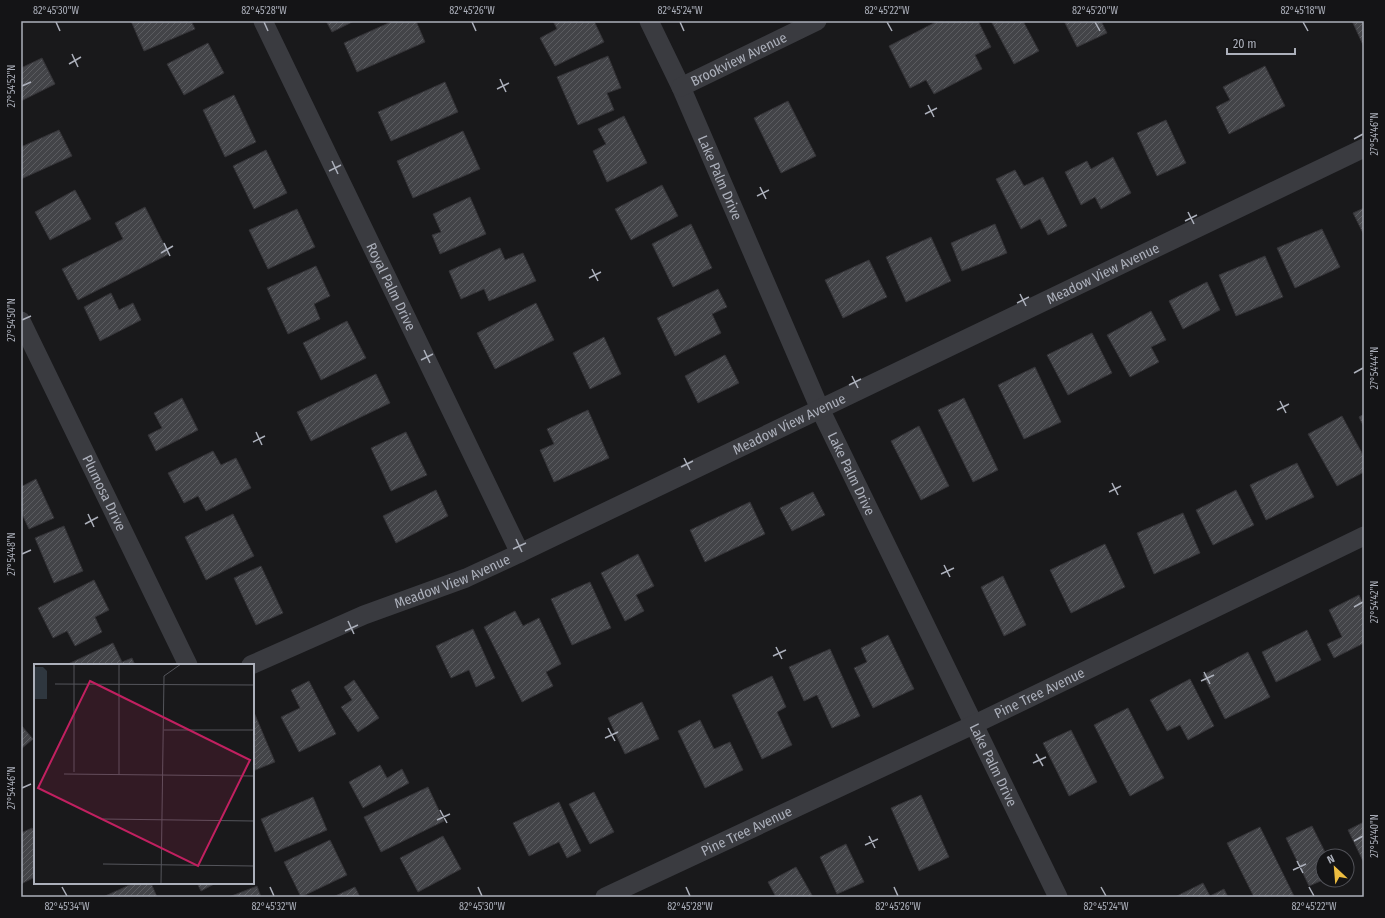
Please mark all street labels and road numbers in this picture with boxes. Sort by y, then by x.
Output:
street label: Brookview Avenue [688,29,789,90]
street label: Lake Palm Drive [694,133,746,223]
street label: Meadow View Avenue [1044,239,1162,308]
street label: Royal Palm Drive [363,240,420,333]
street label: Meadow View Avenue [730,390,848,458]
street label: Lake Palm Drive [824,429,879,518]
street label: Plumosa Drive [79,452,130,534]
street label: Meadow View Avenue [392,550,513,612]
street label: Pine Tree Avenue [991,664,1087,722]
street label: Lake Palm Drive [966,721,1021,809]
street label: Pine Tree Avenue [698,802,795,859]

